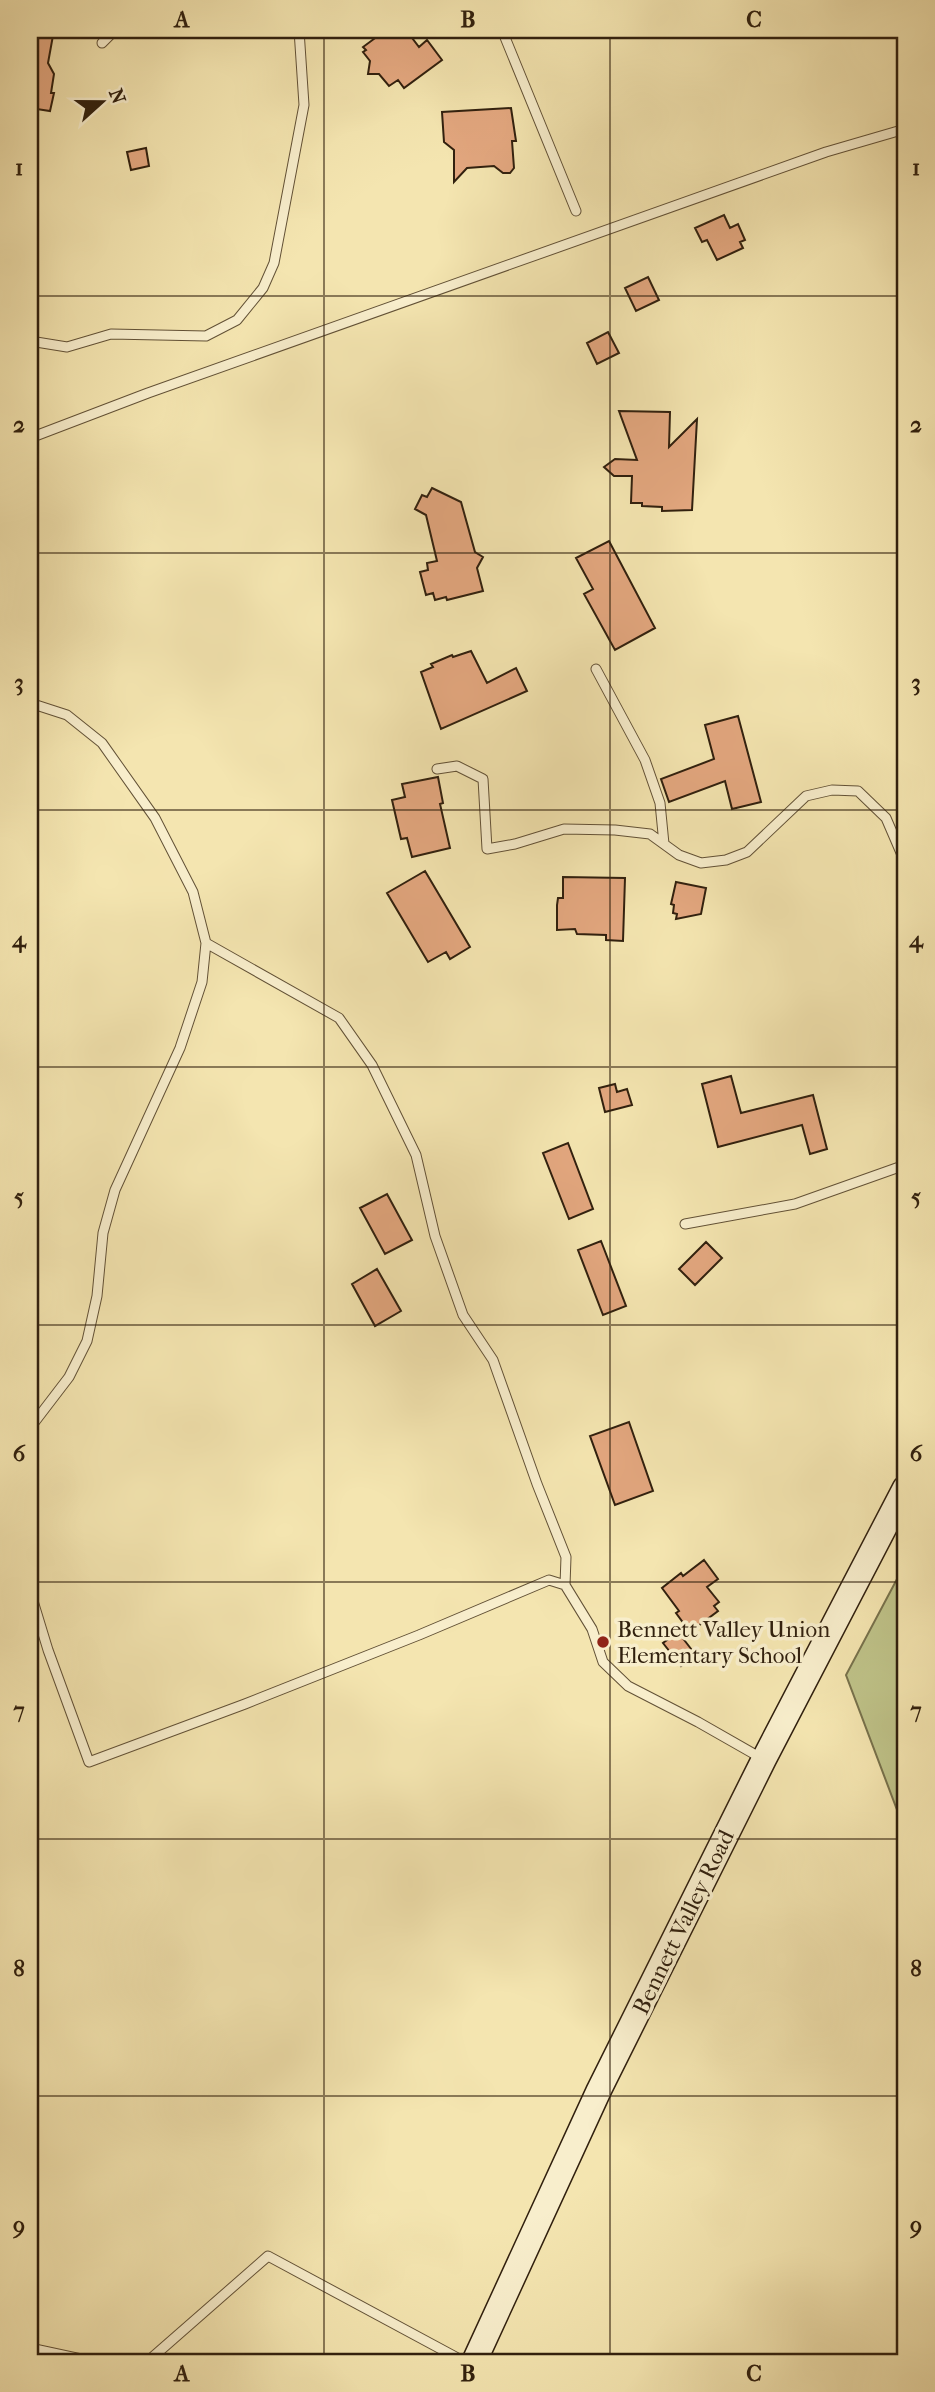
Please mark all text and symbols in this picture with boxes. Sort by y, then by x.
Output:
text: A [173,6,191,33]
text: B [461,6,476,33]
text: C [746,6,762,33]
north arrow [66,66,136,136]
text: N [104,86,130,107]
text: 1 [15,154,23,181]
text: 1 [912,154,920,181]
text: 2 [13,411,25,438]
text: 2 [910,411,922,438]
text: 3 [14,669,24,696]
text: 3 [911,669,921,696]
text: 4 [11,926,27,953]
text: 4 [908,926,924,953]
text: 5 [14,1183,24,1210]
text: 5 [911,1183,921,1210]
text: 6 [13,1440,26,1467]
text: 6 [910,1440,923,1467]
place label: Bennett Valley Union Elementary School [617,1616,831,1669]
marker: Bennett Valley Union Elementary School [595,1634,611,1650]
text: 7 [12,1697,25,1724]
text: 7 [909,1697,922,1724]
street label: Bennett Valley Road [627,1825,740,2019]
text: 8 [13,1955,25,1982]
text: 8 [910,1955,922,1982]
text: 9 [12,2212,25,2239]
text: 9 [909,2212,922,2239]
text: A [173,2360,191,2387]
text: B [461,2360,476,2387]
text: C [746,2360,762,2387]

